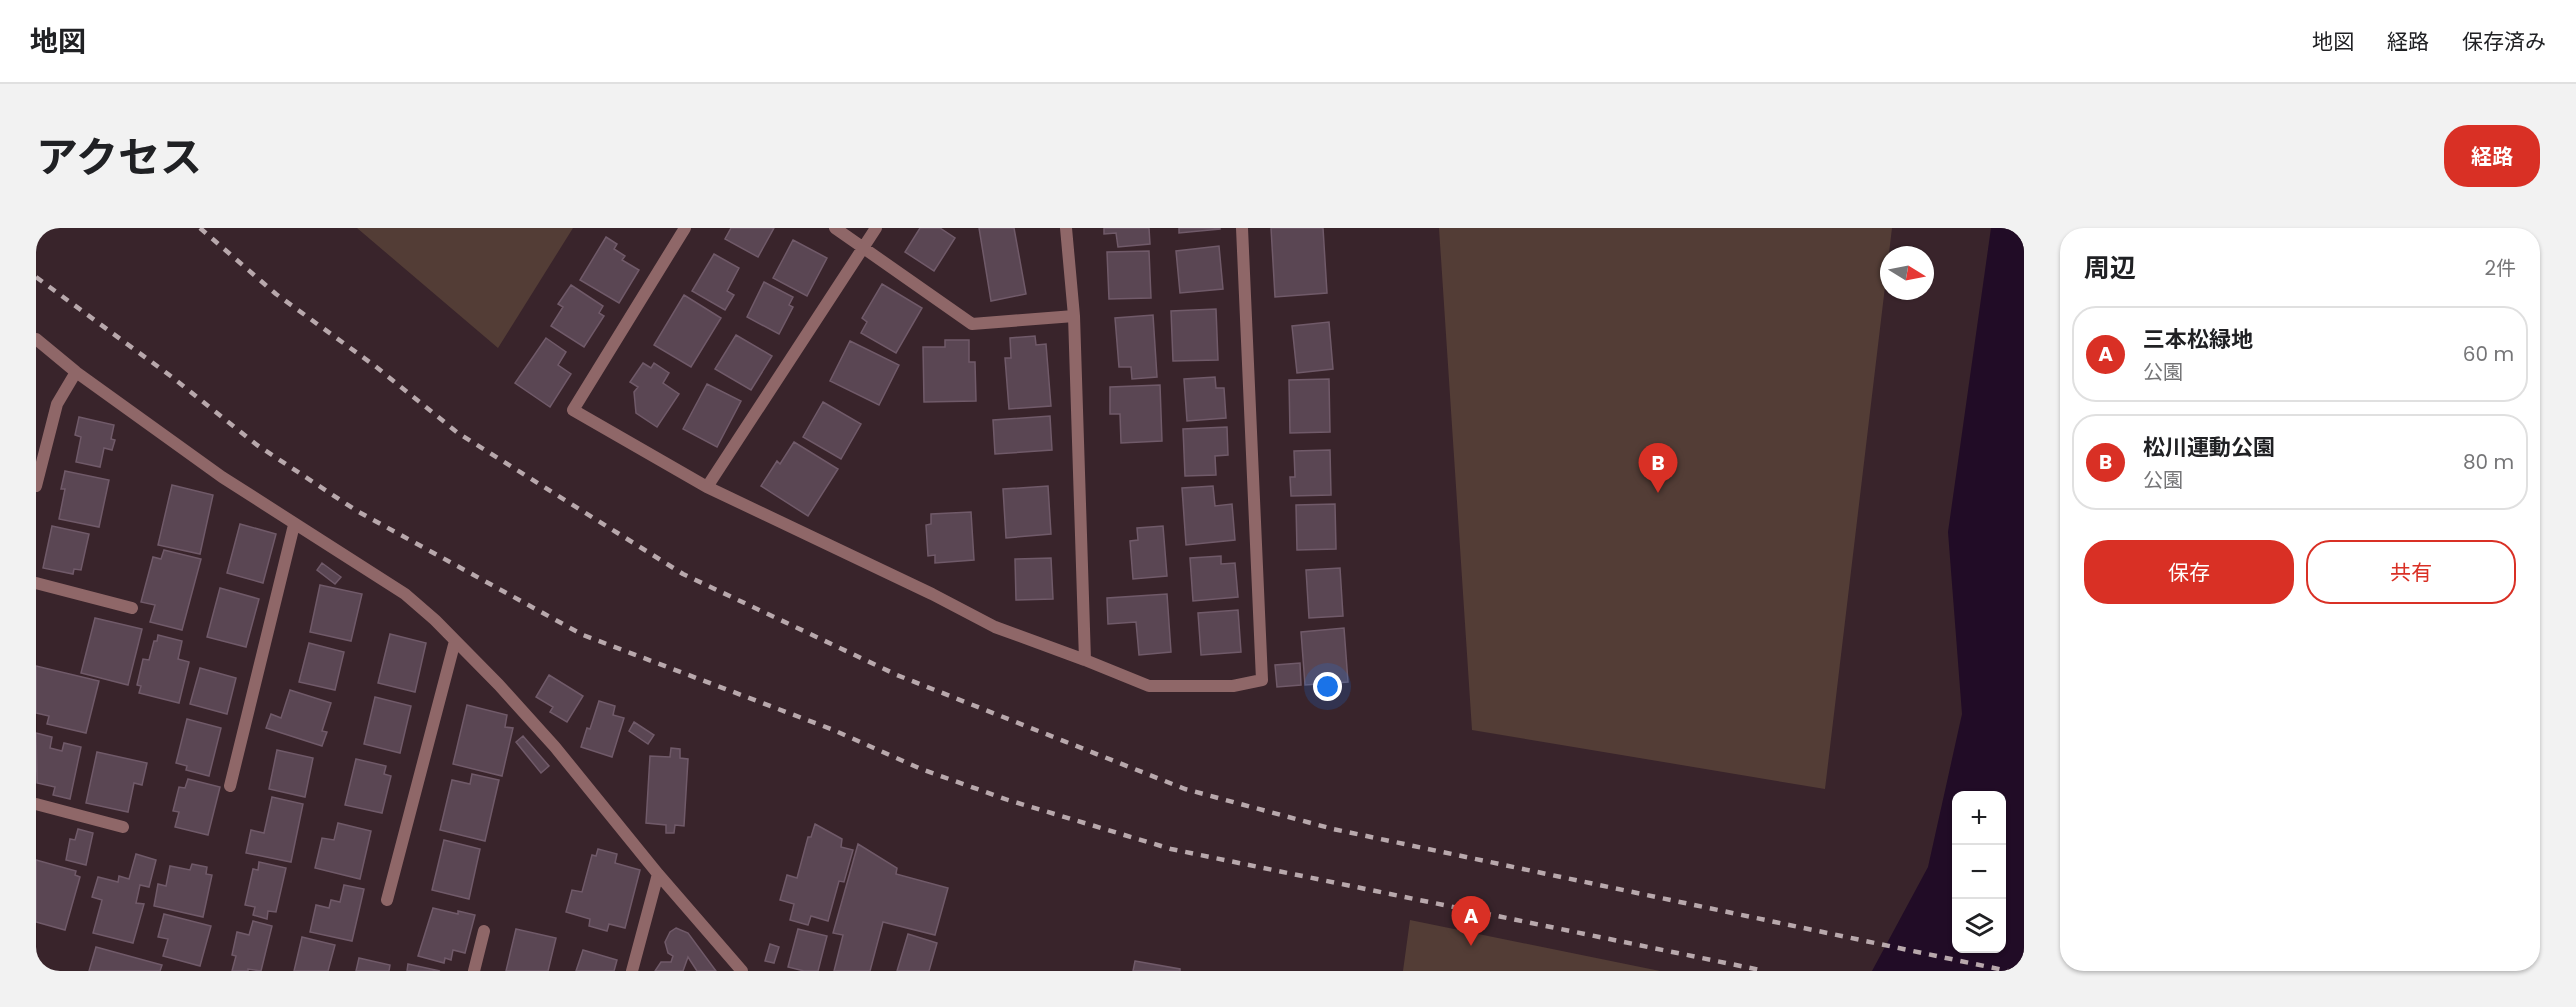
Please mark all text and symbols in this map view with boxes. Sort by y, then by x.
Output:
text: 地図 [30,22,86,61]
text: 地図 [2312,27,2354,56]
text: 経路 [2387,27,2429,56]
text: 保存済み [2462,27,2546,56]
button: 経路 [2444,125,2540,187]
text: アクセス [36,128,202,187]
north arrow [1880,246,1934,300]
text: 周辺 [2084,250,2136,286]
text: 2件 [2485,254,2516,282]
text: 三本松緑地 [2143,324,2253,355]
text: A [2098,340,2113,368]
text: 60 m [2463,340,2514,368]
text: 公園 [2143,358,2183,386]
text: 松川運動公園 [2143,432,2275,463]
pin: B [1638,444,1678,493]
text: B [2099,448,2112,476]
text: 80 m [2463,448,2514,476]
text: 公園 [2143,466,2183,494]
button: 保存 [2084,540,2294,604]
button: 共有 [2306,540,2516,604]
your location [1313,672,1342,701]
map controls [1952,791,2006,953]
button: + [1952,791,2006,845]
button: − [1952,845,2006,899]
pin: A [1452,896,1490,946]
button: layers [1952,899,2006,953]

